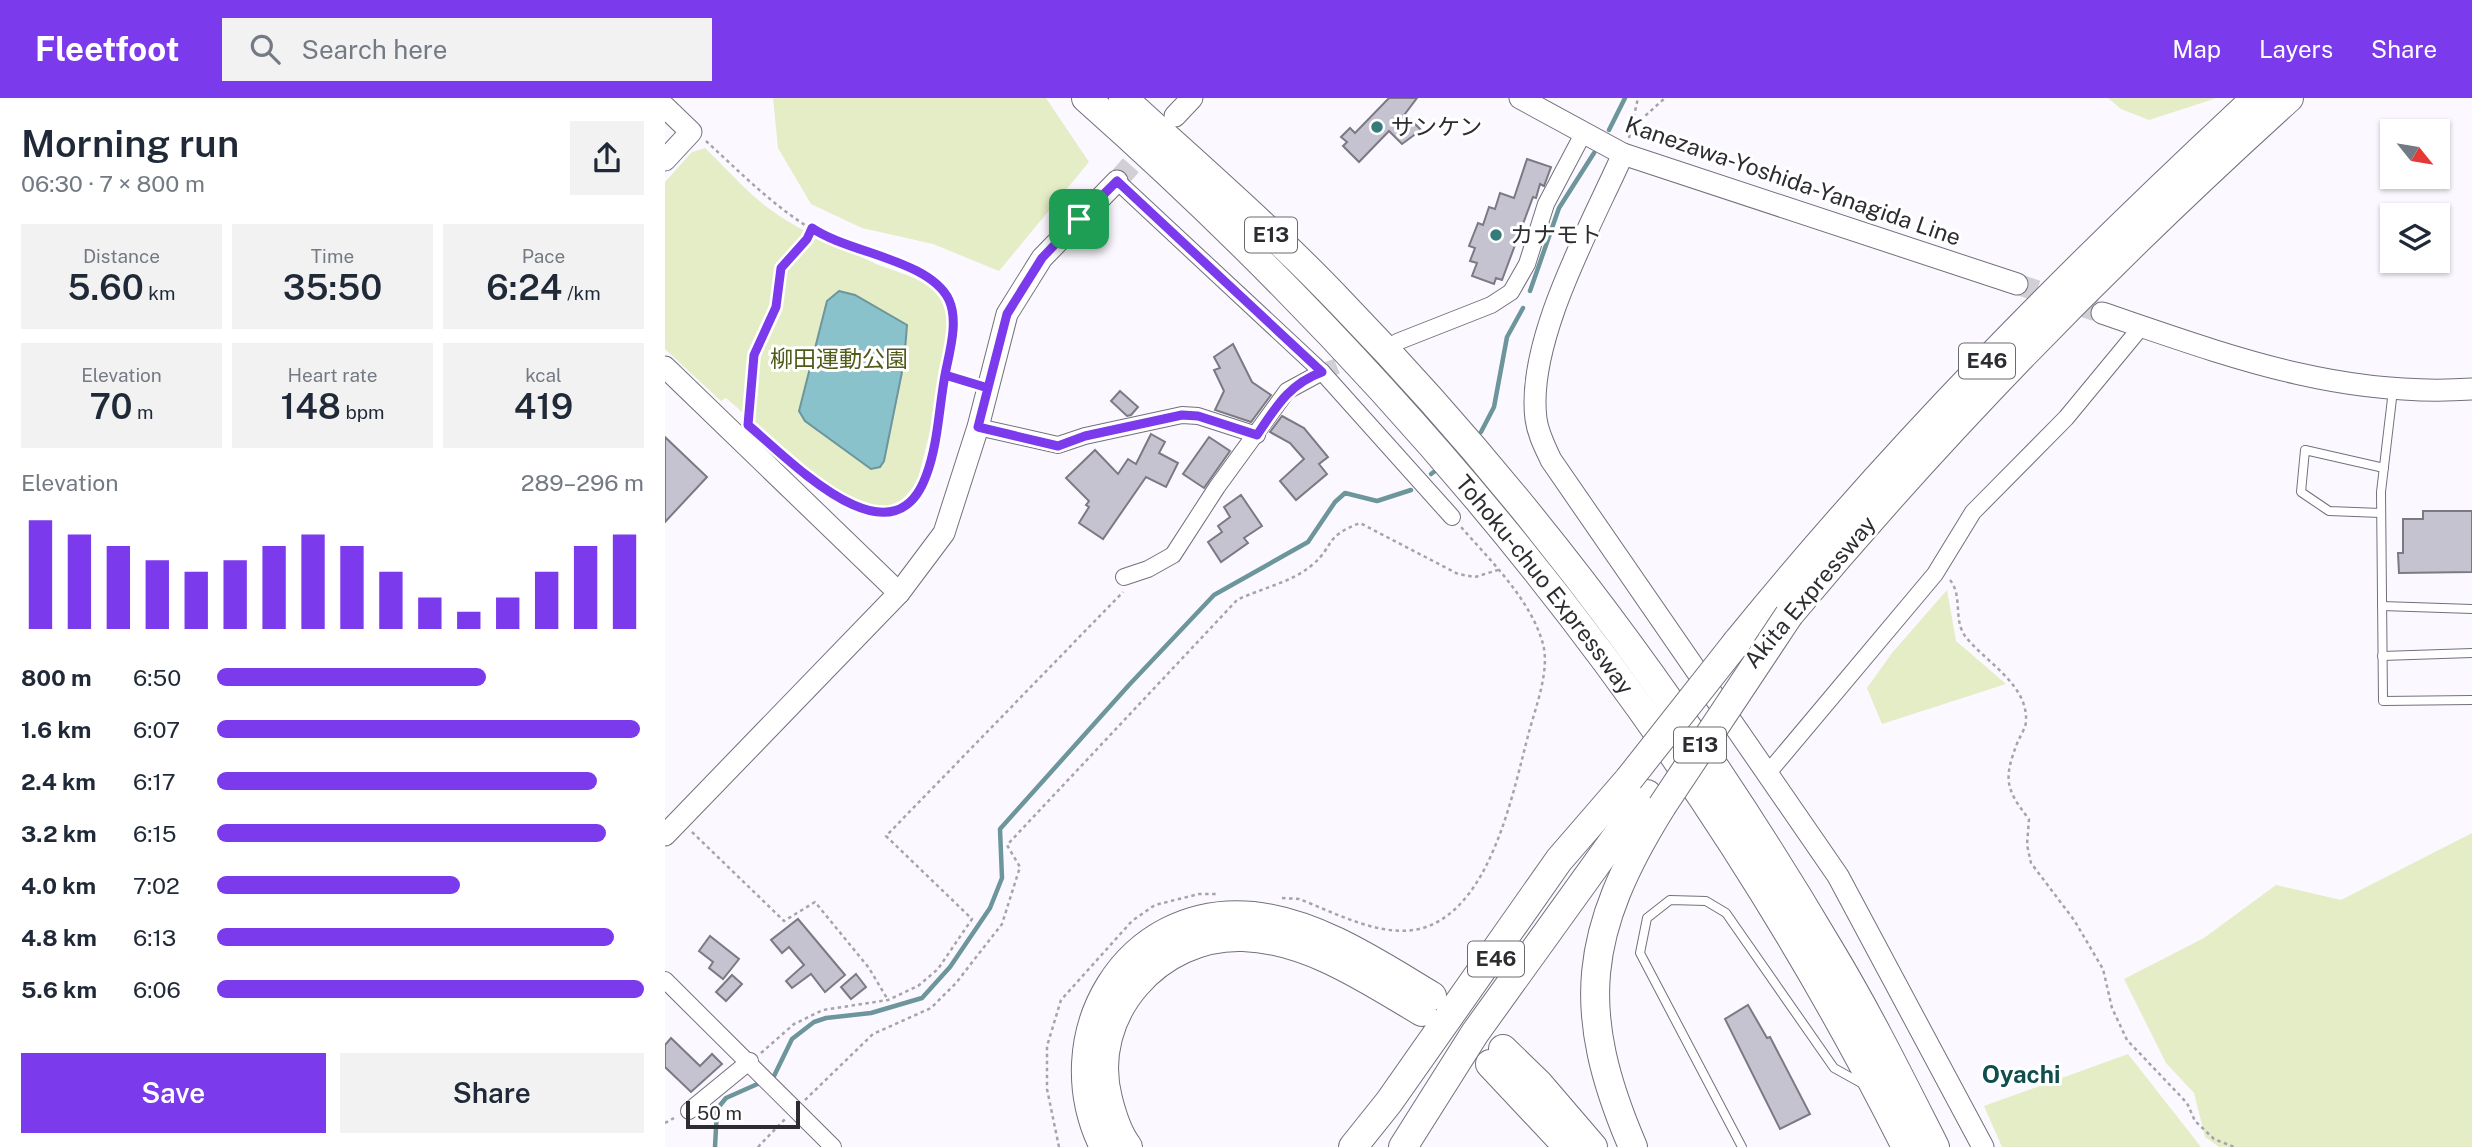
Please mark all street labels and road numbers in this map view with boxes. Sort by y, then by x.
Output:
street label: Kanezawa-Yoshida-Yanagida Line [1622,110,1964,251]
road number: E13 [1245,218,1297,252]
road number: E46 [1959,344,2015,378]
street label: Tohoku-chuo Expressway [1450,469,1640,699]
street label: Akita Expressway [1738,510,1881,673]
road number: E13 [1674,728,1726,762]
road number: E46 [1468,942,1524,976]

